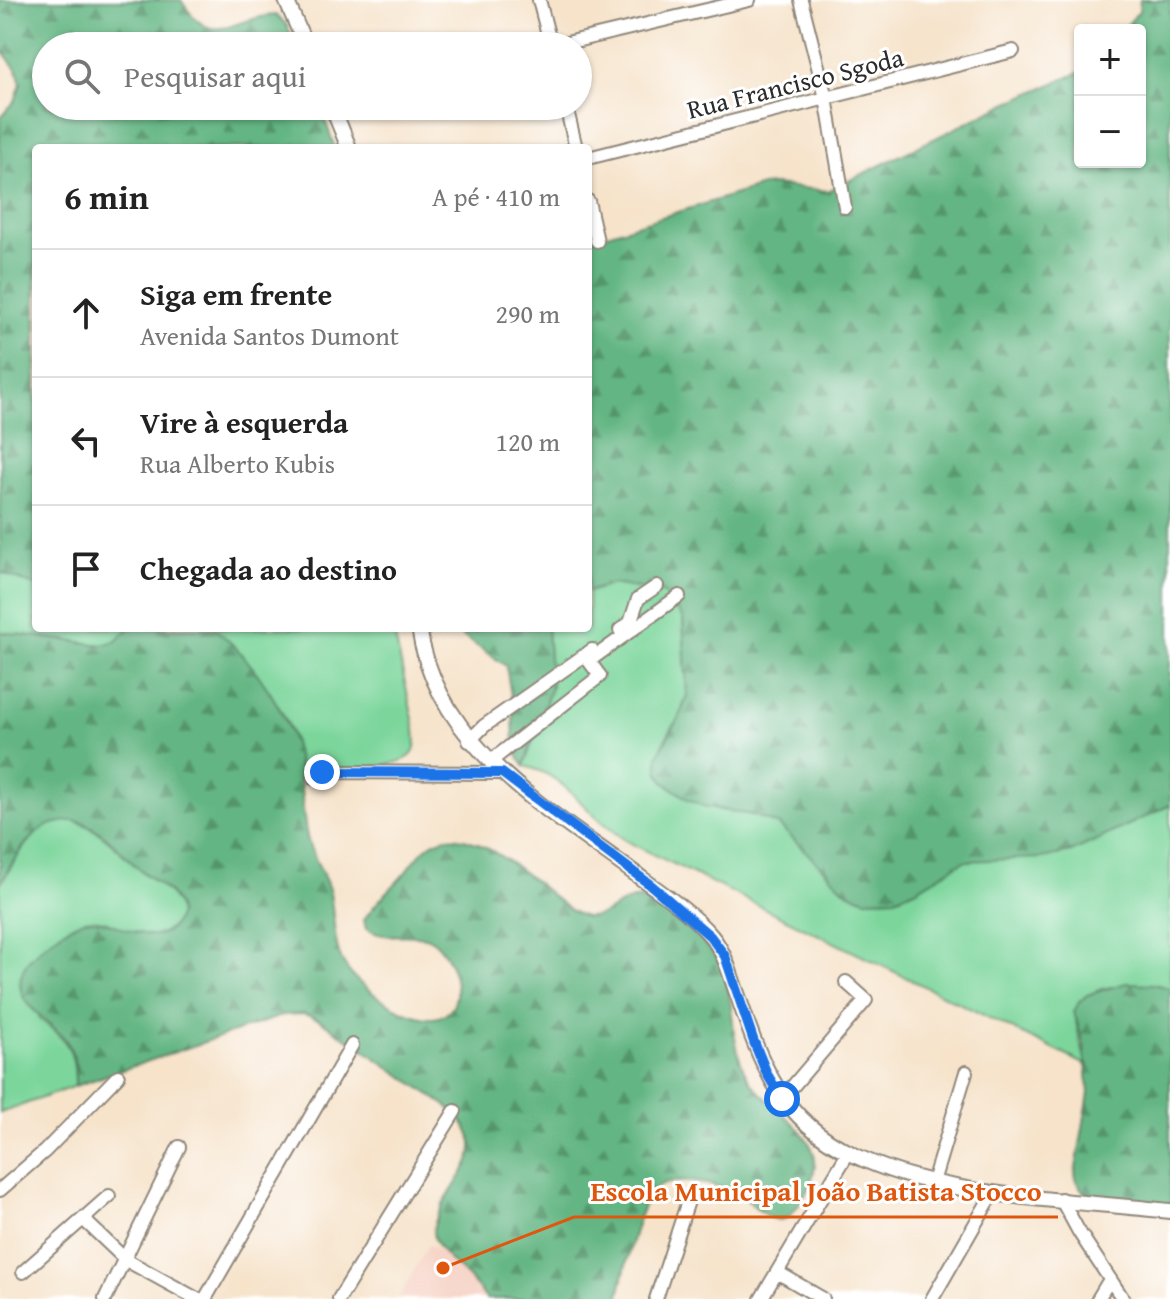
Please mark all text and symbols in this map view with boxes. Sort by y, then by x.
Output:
map controls [1074,24,1146,168]
button: + [1074,24,1146,96]
search box [32,32,592,120]
street label: Rua Francisco Sgoda [683,37,908,129]
icon: search [60,54,104,98]
text: Pesquisar aqui [124,54,306,98]
button: − [1074,96,1146,168]
text: 6 min [64,172,149,221]
text: A pé · 410 m [432,177,560,216]
text: Siga em frente [140,272,332,316]
icon: ahead [64,291,108,335]
text: 290 m [495,294,560,333]
text: Avenida Santos Dumont [140,316,399,355]
text: Vire à esquerda [140,400,348,444]
icon: left [64,419,108,463]
text: 120 m [495,422,560,461]
text: Rua Alberto Kubis [140,444,335,483]
icon: arrive [64,547,108,591]
text: Chegada ao destino [140,547,397,591]
route end [304,754,340,790]
route start [764,1081,800,1117]
callout: Escola Municipal João Batista Stocco [574,1165,1058,1217]
text: Escola Municipal João Batista Stocco [590,1170,1042,1211]

